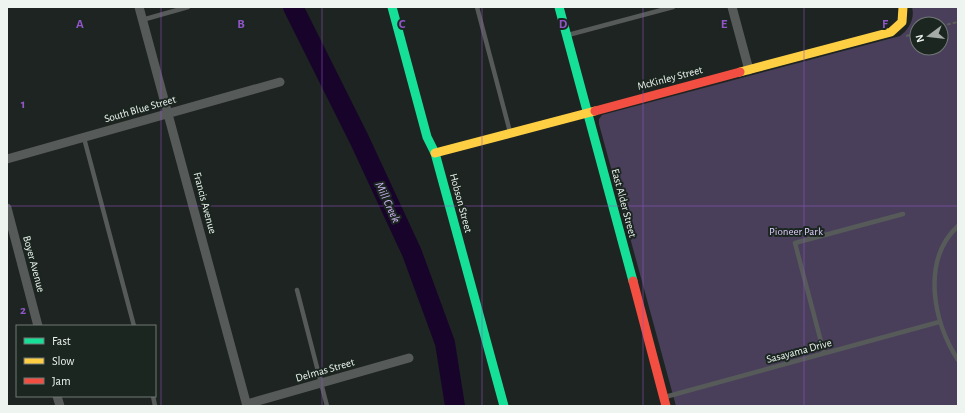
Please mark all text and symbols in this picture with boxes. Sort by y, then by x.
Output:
north arrow [909,16,949,56]
text: A [76,18,84,31]
text: B [237,18,245,31]
text: C [399,18,406,31]
text: D [559,18,568,31]
text: E [721,18,728,31]
text: F [882,18,889,31]
text: N [914,33,926,44]
street label: McKinley Street [636,64,704,92]
street label: South Blue Street [103,93,178,124]
text: 1 [21,98,25,111]
street label: East Alder Street [610,167,639,239]
street label: Francis Avenue [191,171,219,235]
street label: Hobson Street [448,172,474,234]
water label: Mill Creek [373,180,403,225]
park label: Pioneer Park [769,226,823,237]
street label: Boyer Avenue [21,235,47,293]
text: 2 [20,304,26,317]
legend [16,325,156,397]
text: Fast [52,335,71,347]
street label: Sasayama Drive [765,337,833,365]
text: Slow [52,355,74,367]
street label: Delmas Street [294,356,356,384]
text: Jam [52,375,71,387]

